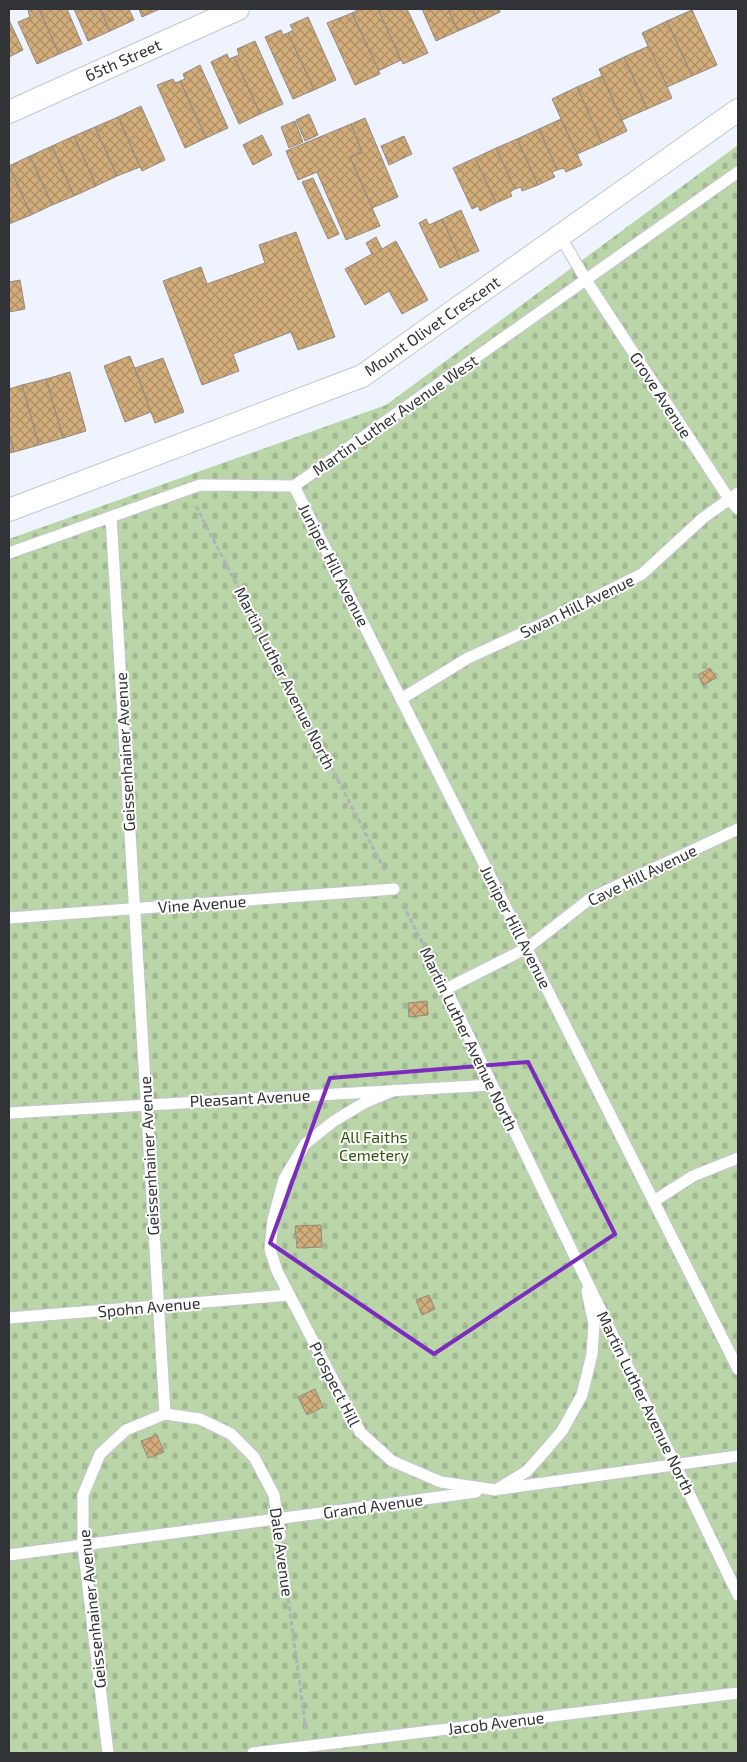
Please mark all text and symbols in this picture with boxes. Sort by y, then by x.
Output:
street label: 65th Street [82,34,164,85]
street label: Mount Olivet Crescent [360,272,503,380]
street label: Grove Avenue [626,348,696,441]
street label: Martin Luther Avenue West [308,350,481,479]
street label: Juniper Hill Avenue [295,500,374,630]
street label: Swan Hill Avenue [517,570,637,641]
street label: Martin Luther Avenue North [231,583,340,772]
street label: Geissenhainer Avenue [111,672,138,832]
street label: Cave Hill Avenue [584,840,699,909]
street label: Juniper Hill Avenue [477,862,556,992]
street label: Vine Avenue [157,891,247,916]
street label: Martin Luther Avenue North [417,944,522,1134]
street label: Geissenhainer Avenue [135,1076,162,1236]
street label: Pleasant Avenue [189,1085,311,1110]
park label: All Faiths Cemetery [339,1127,409,1164]
street label: Spohn Avenue [97,1293,201,1320]
street label: Martin Luther Avenue North [594,1308,699,1498]
street label: Prospect Hill [306,1338,365,1429]
street label: Grand Avenue [322,1489,424,1522]
street label: Dale Avenue [267,1506,298,1598]
street label: Geissenhainer Avenue [74,1529,109,1689]
street label: Jacob Avenue [447,1707,545,1738]

